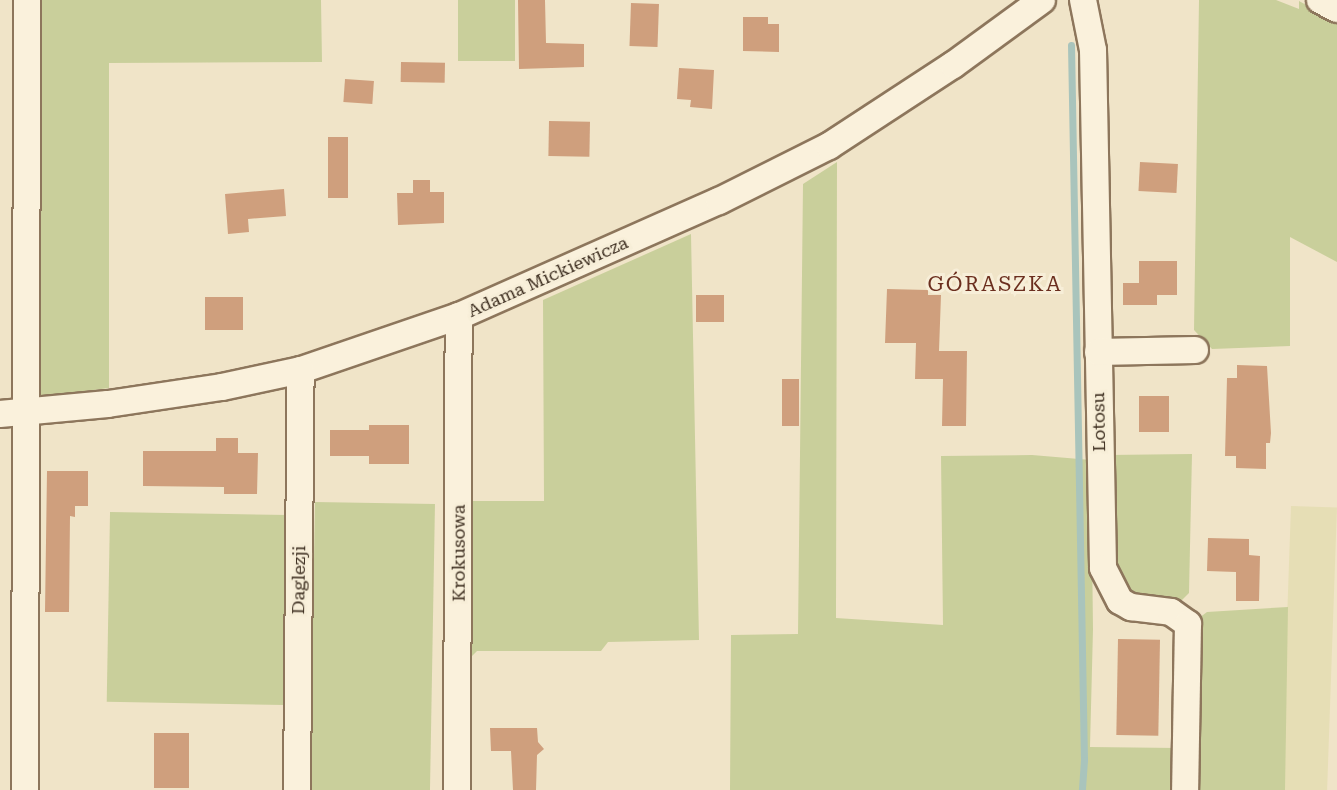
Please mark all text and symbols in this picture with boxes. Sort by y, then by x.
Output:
street label: Adama Mickiewicza [464,232,632,322]
district label: GÓRASZKA [928,271,1062,297]
street label: Lotosu [1088,392,1110,452]
street label: Krokusowa [448,504,470,602]
street label: Daglezji [288,545,310,615]

